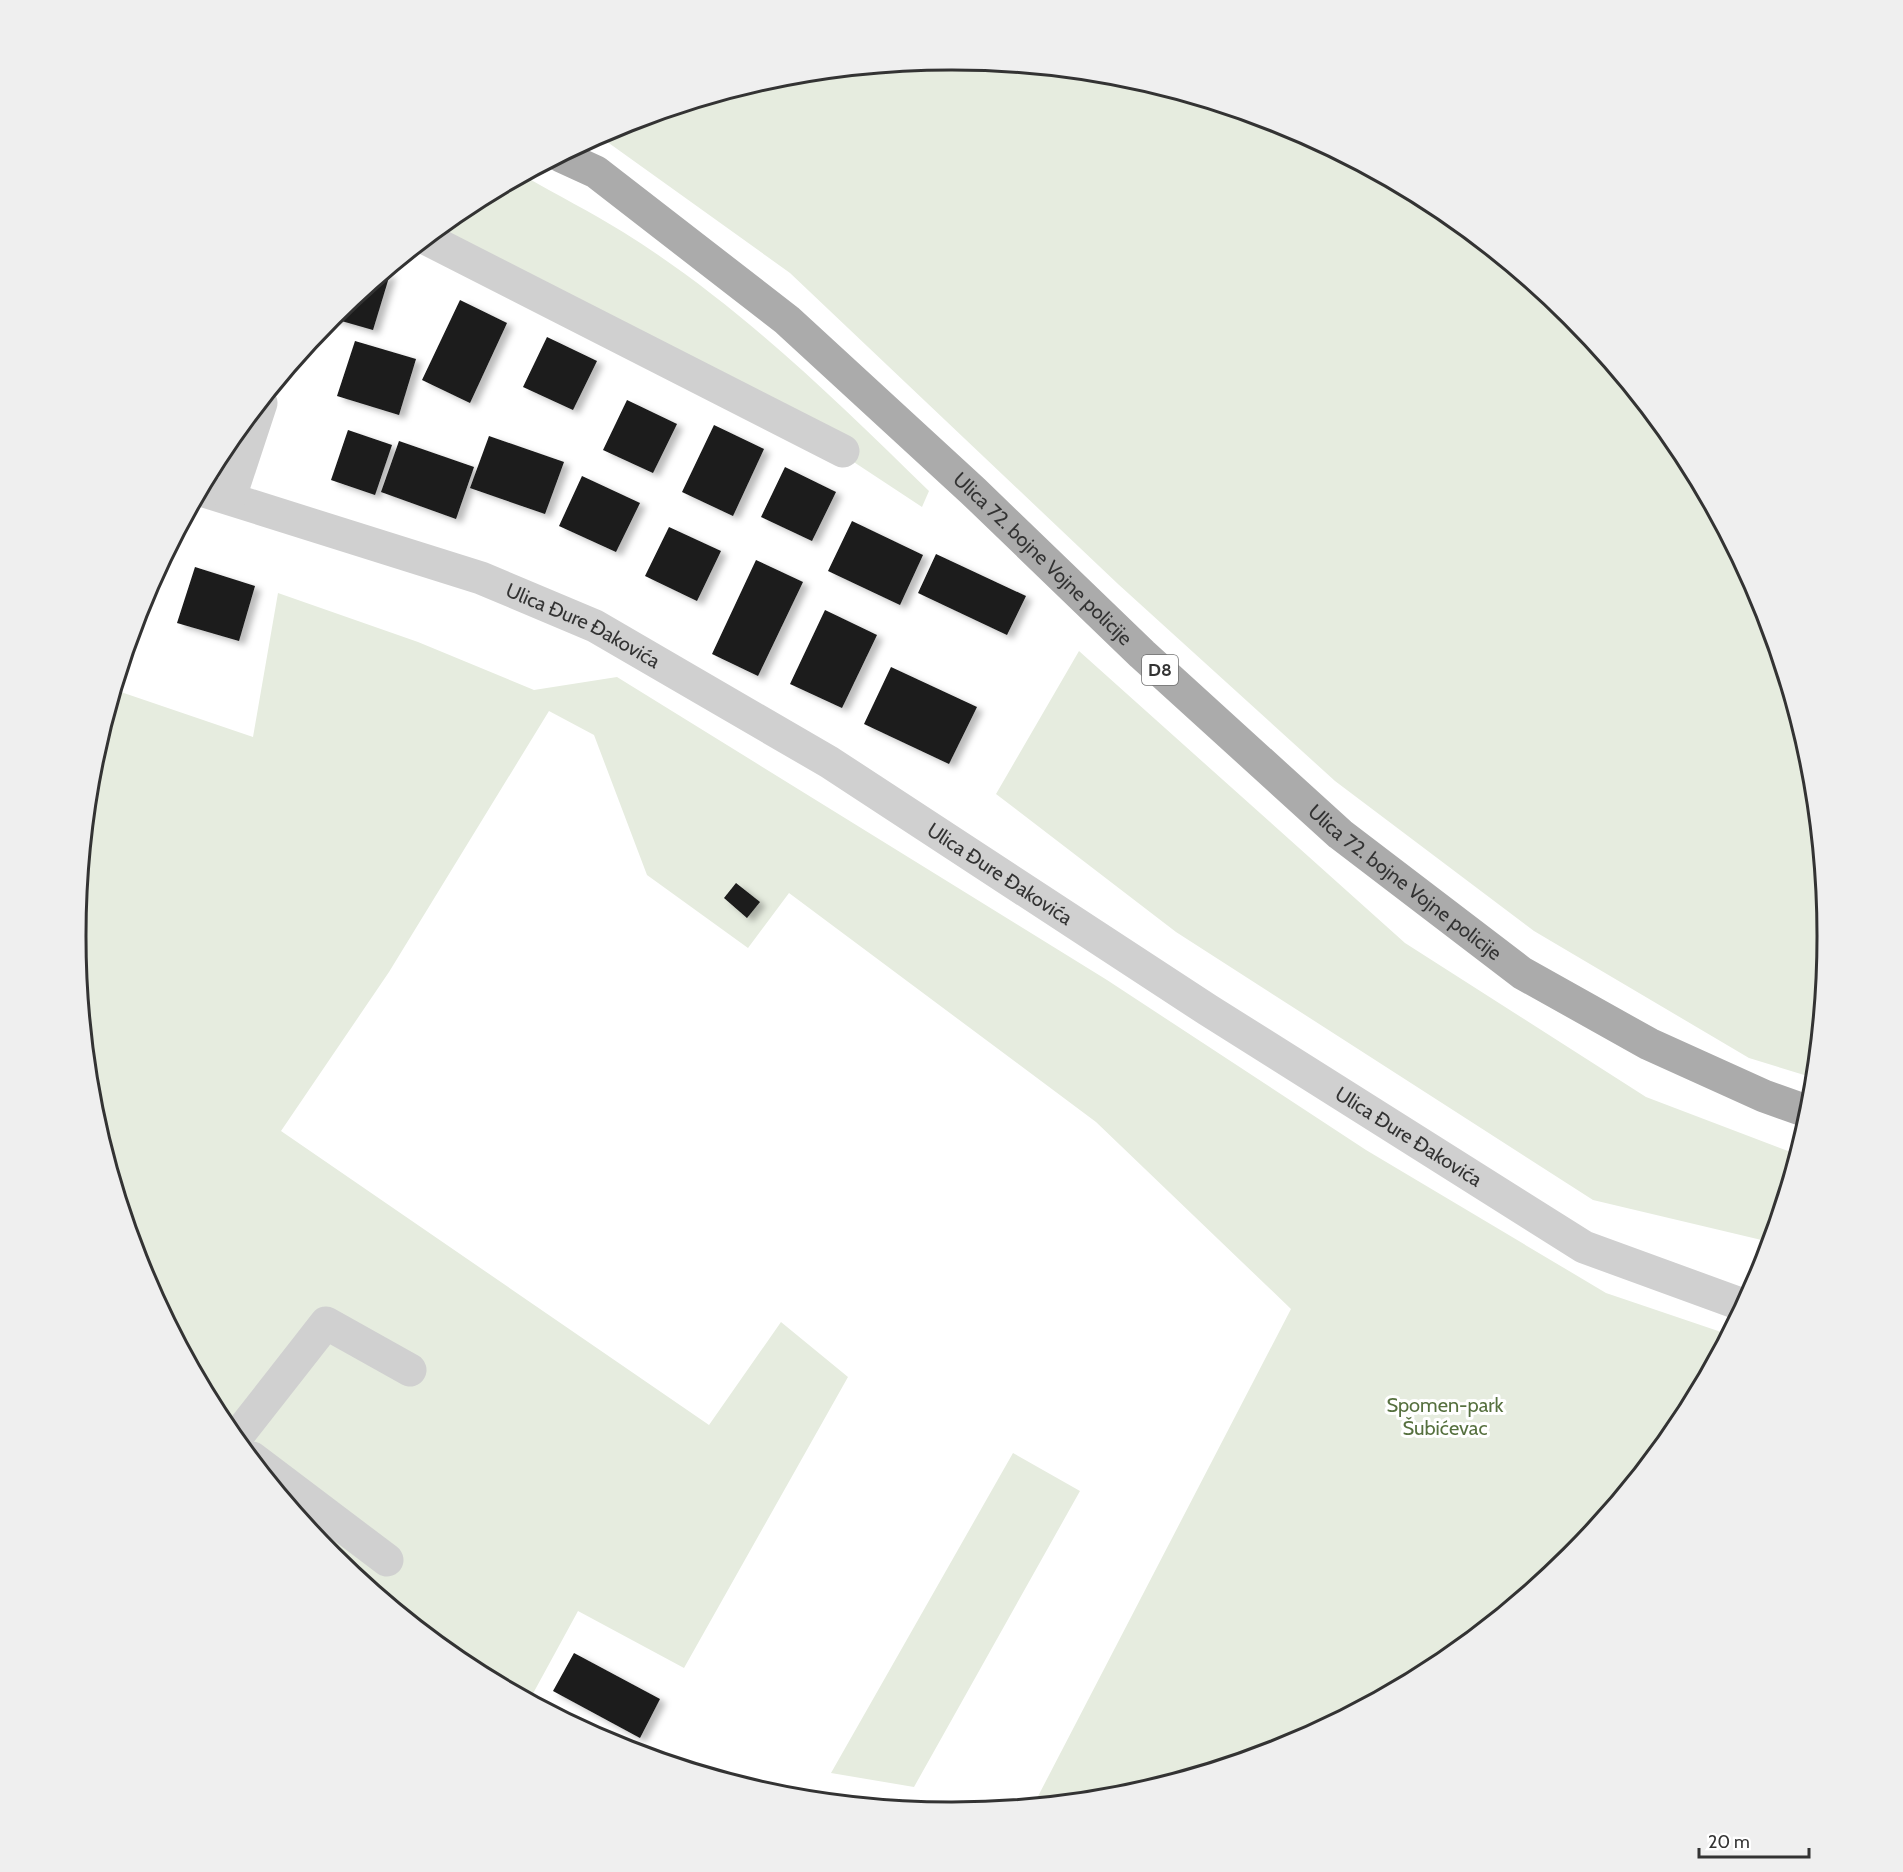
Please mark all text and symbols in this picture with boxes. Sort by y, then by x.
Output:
street label: Ulica 72. bojne Vojne policije [948,467,1137,650]
street label: Ulica Đure Đakovića [502,578,665,673]
road number: D8 [1142,655,1178,685]
street label: Ulica 72. bojne Vojne policije [1303,799,1507,965]
street label: Ulica Đure Đakovića [923,818,1077,930]
street label: Ulica Đure Đakovića [1331,1081,1487,1192]
park label: Spomen-park Šubićevac [1386,1393,1504,1440]
scale bar [1699,1821,1808,1859]
text: 20 m [1708,1831,1750,1853]

